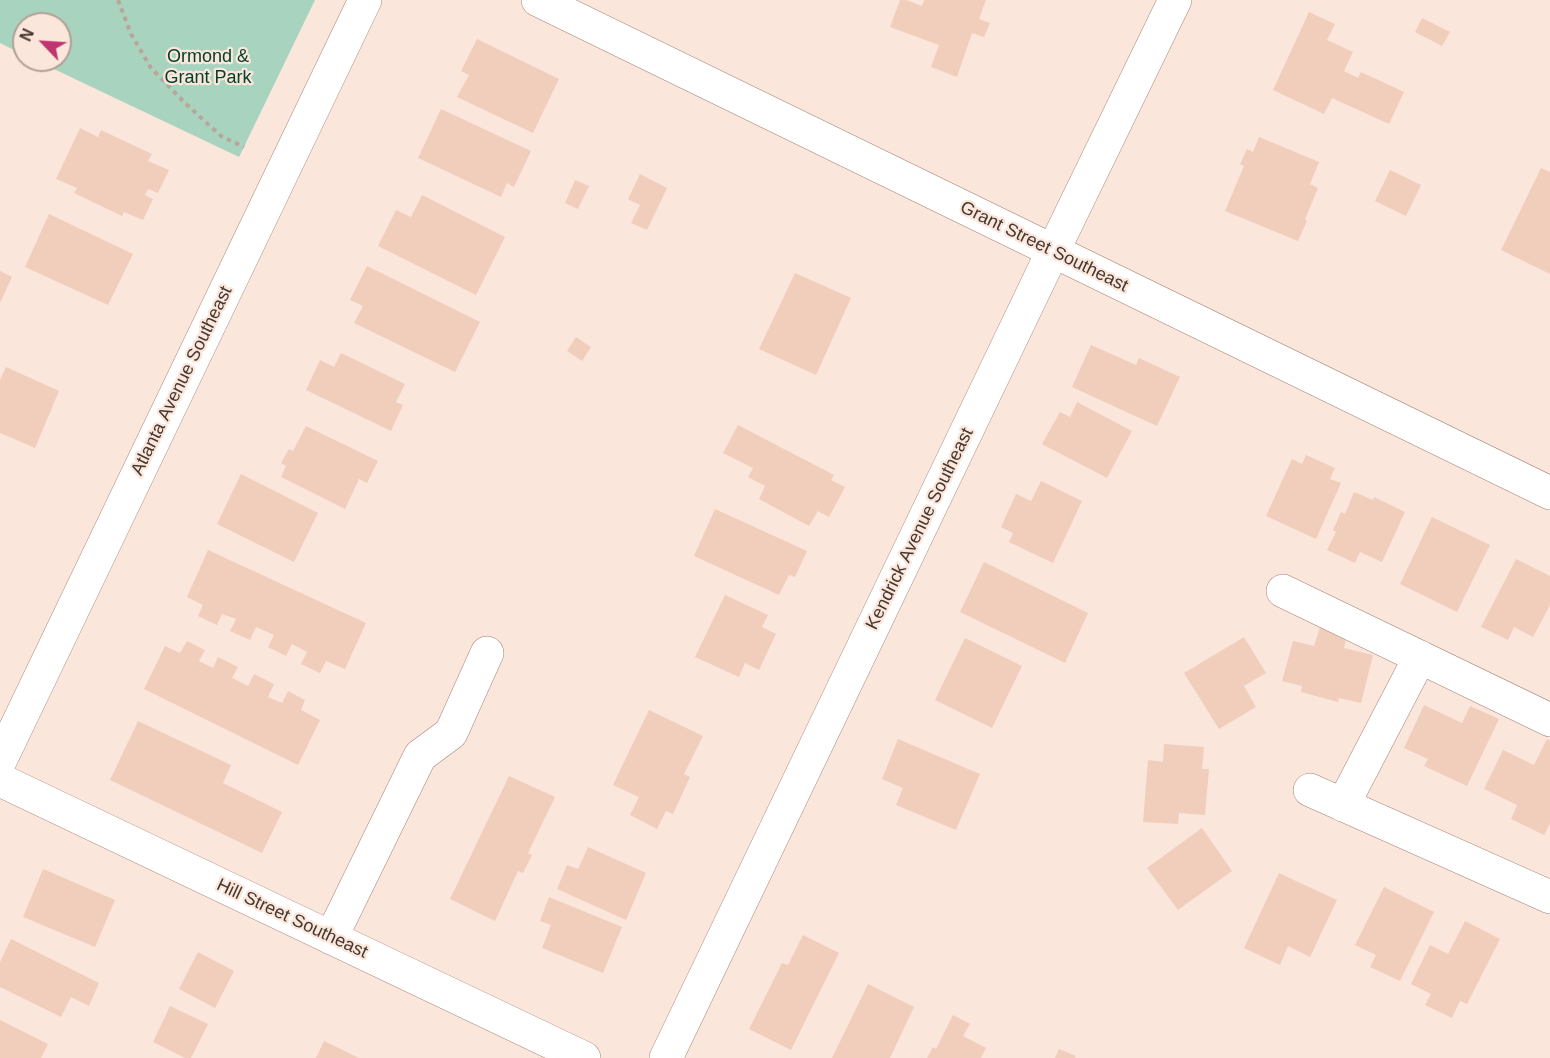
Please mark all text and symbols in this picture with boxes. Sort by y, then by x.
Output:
north arrow [12,12,72,72]
text: N [17,26,37,44]
park label: Ormond & Grant Park [164,46,252,88]
street label: Grant Street Southeast [957,197,1131,297]
street label: Atlanta Avenue Southeast [127,283,237,479]
street label: Kendrick Avenue Southeast [862,425,978,633]
street label: Hill Street Southeast [213,875,371,963]

